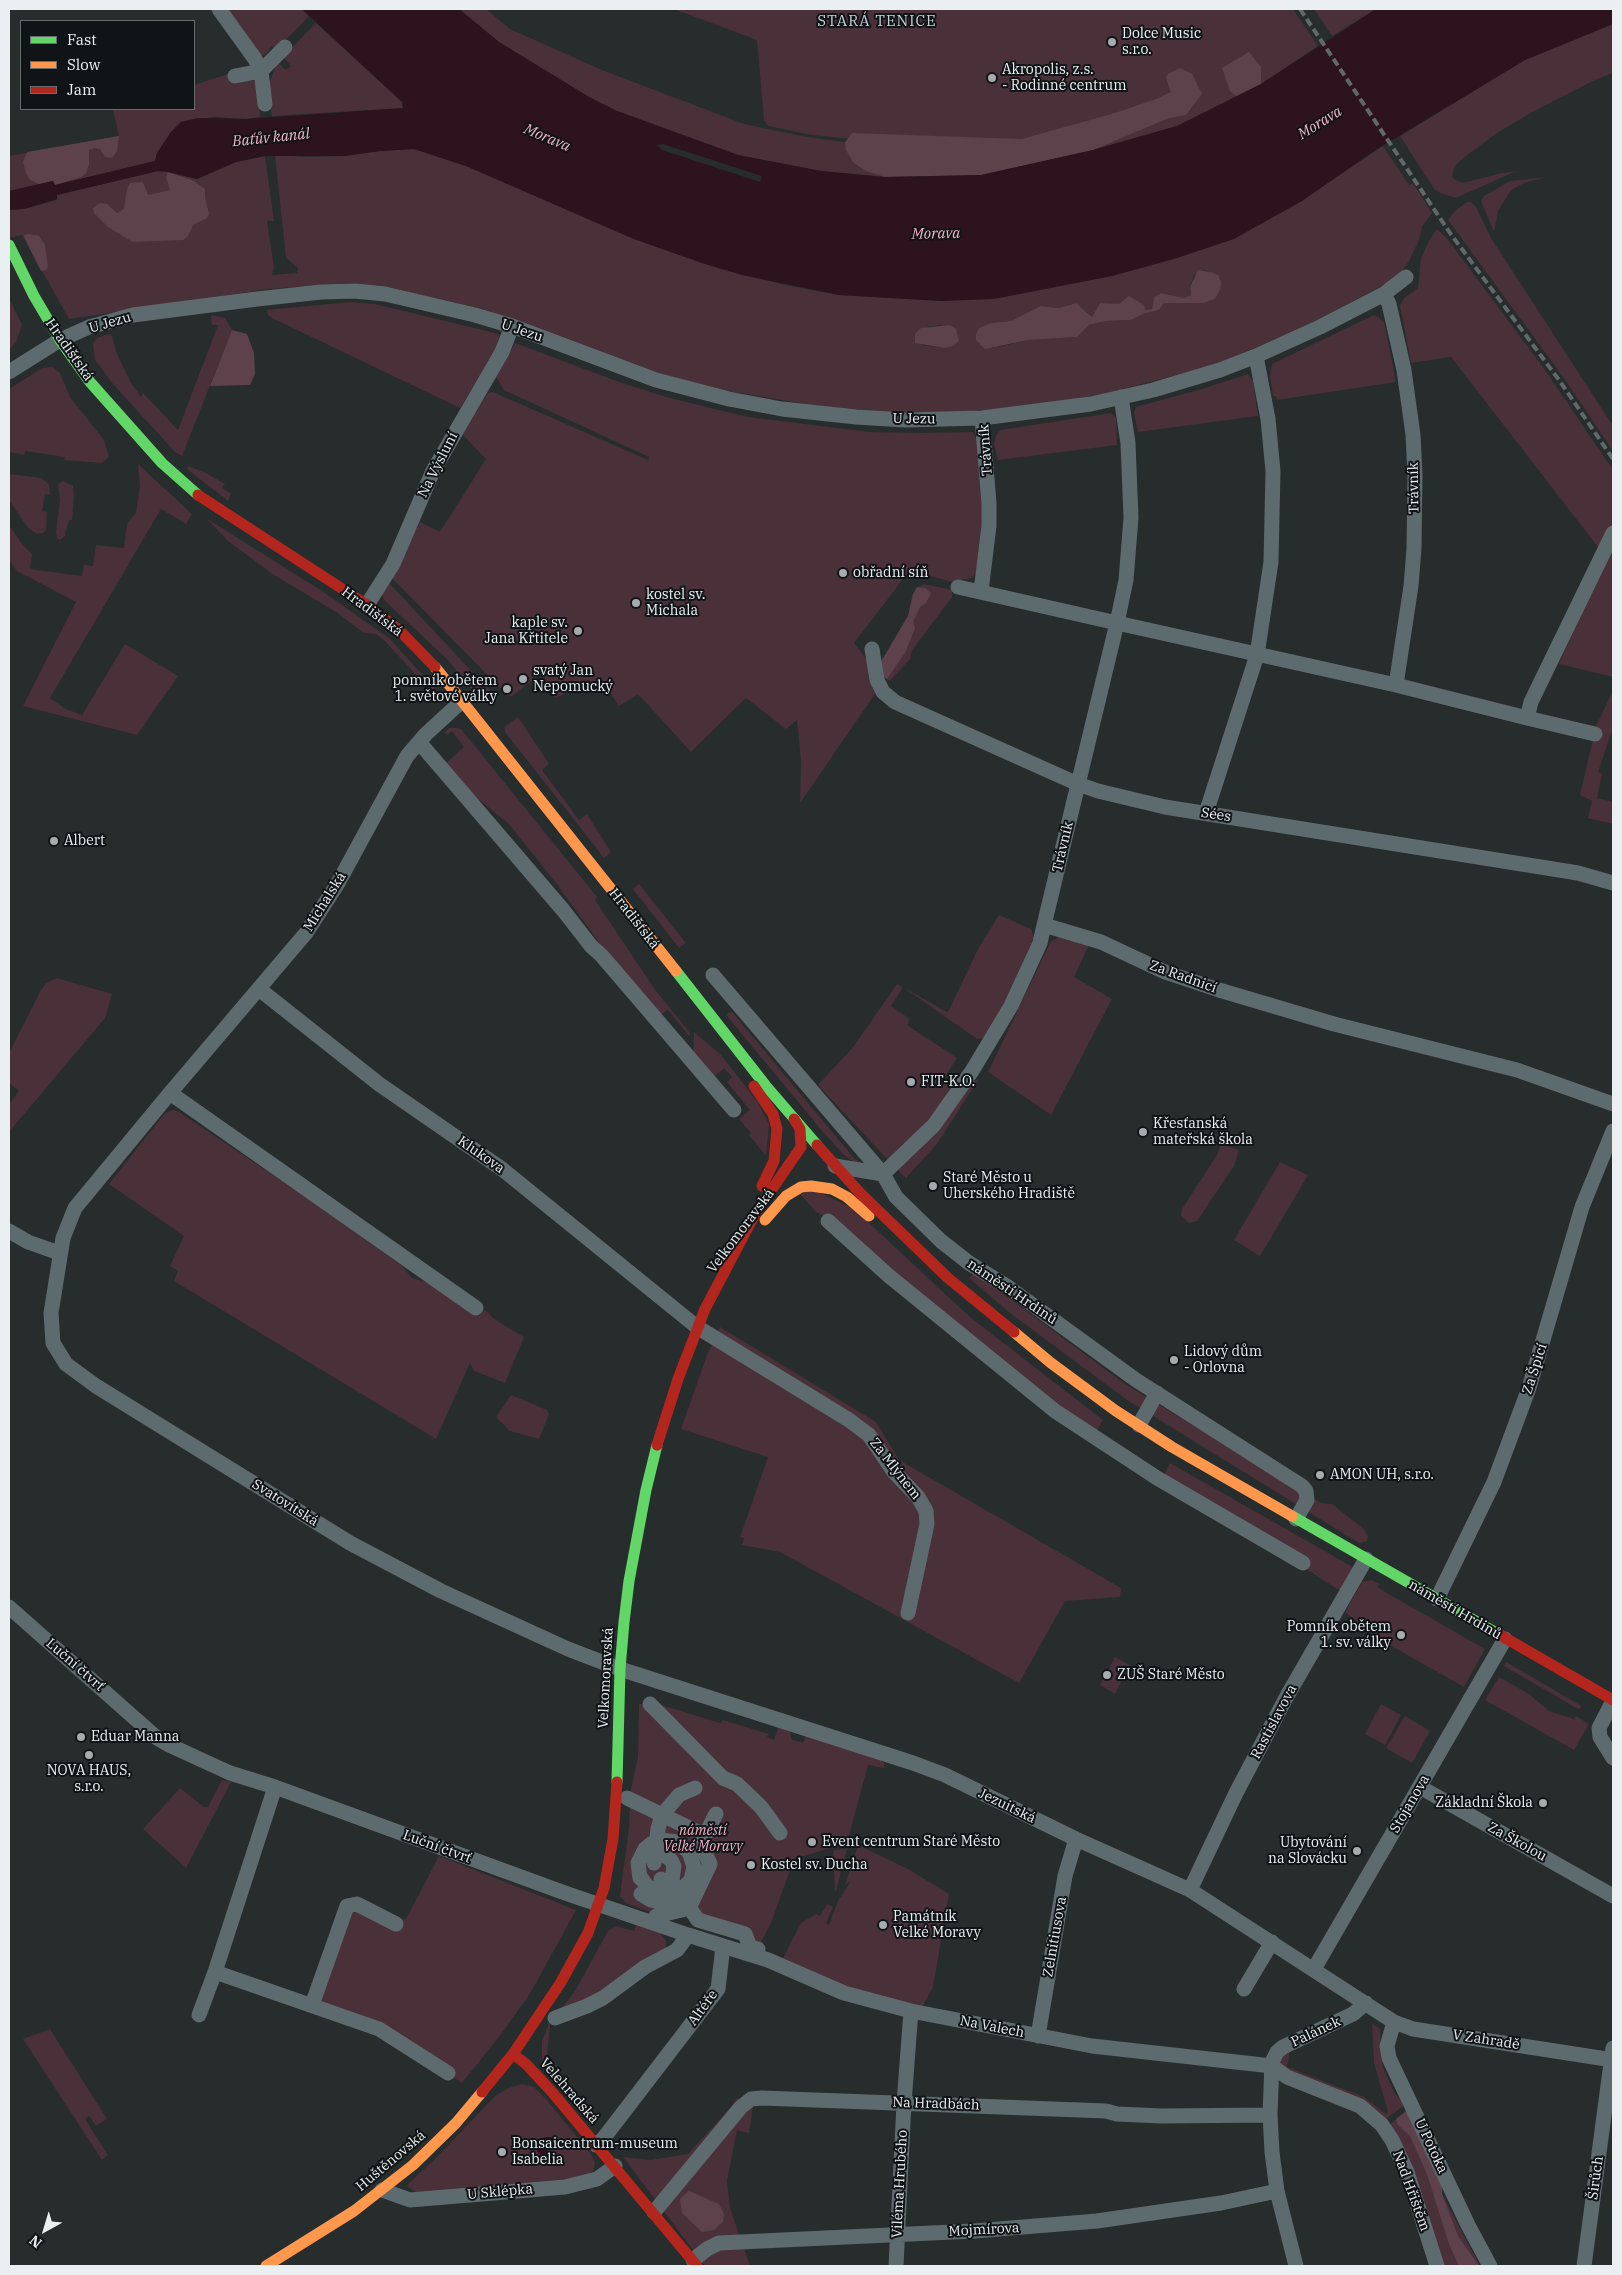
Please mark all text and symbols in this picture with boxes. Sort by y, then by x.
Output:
district label: STARÁ TENICE [816,13,938,31]
legend [20,20,195,110]
place label: Dolce Music s.r.o. [1122,26,1201,58]
text: Fast [67,30,97,49]
marker: Dolce Music s.r.o. [1106,36,1118,48]
text: Slow [67,55,100,74]
place label: Akropolis, z.s. - Rodinné centrum [1002,62,1127,94]
marker: Akropolis, z.s. - Rodinné centrum [986,72,998,84]
text: Jam [67,80,96,99]
water label: Morava [1295,102,1345,144]
water label: Morava [521,120,573,156]
water label: Baťův kanál [231,125,311,151]
water label: Morava [912,225,960,243]
street label: U Jezu [87,309,133,337]
street label: Hradišťská [41,316,97,384]
street label: U Jezu [499,316,545,346]
street label: U Jezu [892,410,936,428]
street label: Trávník [976,424,996,476]
street label: Na Výsluní [414,429,462,501]
street label: Trávník [1405,462,1423,514]
place label: obřadní síň [853,565,928,581]
marker: obřadní síň [837,567,849,579]
street label: Hradišťská [338,584,406,640]
place label: kostel sv. Michala [646,587,706,620]
marker: kostel sv. Michala [630,597,642,609]
place label: kaple sv. Jana Křtitele [485,615,568,648]
marker: kaple sv. Jana Křtitele [572,625,584,637]
place label: svatý Jan Nepomucký [533,663,613,696]
place label: pomník obětem 1. světové války [393,673,497,706]
marker: svatý Jan Nepomucký [517,673,529,685]
marker: pomník obětem 1. světové války [501,683,513,695]
street label: Sées [1200,804,1232,826]
street label: Trávník [1049,820,1077,874]
place label: Albert [64,833,105,849]
marker: Albert [48,835,60,847]
street label: Michalská [300,869,350,935]
street label: Hradišťská [605,885,663,953]
street label: Za Radnicí [1147,957,1219,997]
place label: FIT-K.O. [921,1074,975,1090]
marker: FIT-K.O. [905,1076,917,1088]
place label: Křesťanská mateřská škola [1153,1116,1253,1148]
marker: Křesťanská mateřská škola [1137,1126,1149,1138]
street label: Klukova [454,1133,508,1177]
place label: Staré Město u Uherského Hradiště [943,1170,1075,1202]
marker: Staré Město u Uherského Hradiště [927,1180,939,1192]
street label: Velkomoravská [704,1186,778,1276]
street label: náměstí Hrdinů [964,1256,1060,1328]
street label: Za Špicí [1519,1341,1551,1397]
place label: Lidový dům - Orlovna [1184,1344,1262,1376]
marker: Lidový dům - Orlovna [1168,1354,1180,1366]
street label: Za Mlýnem [866,1435,924,1503]
place label: AMON UH, s.r.o. [1330,1467,1434,1483]
marker: AMON UH, s.r.o. [1314,1469,1326,1481]
street label: Svatovítská [249,1476,321,1530]
street label: náměstí Hrdinů [1406,1577,1504,1643]
place label: Pomník obětem 1. sv. války [1287,1619,1391,1651]
street label: Velkomoravská [595,1627,617,1729]
marker: Pomník obětem 1. sv. války [1395,1629,1407,1641]
street label: Luční čtvrť [42,1635,108,1695]
place label: ZUŠ Staré Město [1117,1667,1225,1683]
marker: ZUŠ Staré Město [1101,1669,1113,1681]
street label: Rastislavova [1247,1682,1301,1762]
place label: Eduar Manna [91,1729,179,1745]
marker: Eduar Manna [75,1731,87,1743]
marker: NOVA HAUS, s.r.o. [83,1749,95,1761]
place label: NOVA HAUS, s.r.o. [47,1763,131,1795]
street label: Stojanova [1387,1772,1433,1836]
street label: Jezuitská [976,1785,1038,1827]
place label: Základní Škola [1435,1795,1533,1811]
marker: Základní Škola [1537,1797,1549,1809]
street label: Za Školou [1485,1819,1549,1865]
park label: náměstí Velké Moravy [663,1823,743,1855]
street label: Luční čtvrť [400,1827,474,1867]
place label: Event centrum Staré Město [822,1834,1000,1850]
place label: Ubytování na Slovácku [1268,1835,1347,1868]
marker: Event centrum Staré Město [806,1836,818,1848]
marker: Ubytování na Slovácku [1351,1845,1363,1857]
place label: Kostel sv. Ducha [761,1857,868,1873]
marker: Kostel sv. Ducha [745,1859,757,1871]
street label: Zelnitiusova [1040,1895,1070,1979]
place label: Památník Velké Moravy [893,1909,981,1941]
marker: Památník Velké Moravy [877,1919,889,1931]
street label: Altéře [685,1987,721,2029]
street label: Na Valech [958,2013,1026,2041]
street label: Palánek [1289,2013,1343,2051]
street label: V Zahradě [1451,2026,1521,2054]
street label: Velehradská [536,2055,602,2127]
street label: Na Hradbách [892,2094,980,2114]
street label: U Potoka [1411,2116,1451,2176]
street label: Huštěnovská [353,2127,429,2195]
street label: Viléma Hrubého [889,2130,911,2238]
place label: Bonsaicentrum-museum Isabelia [512,2136,678,2168]
marker: Bonsaicentrum-museum Isabelia [496,2146,508,2158]
street label: Nad Hřištěm [1389,2148,1433,2234]
street label: Širůch [1585,2155,1607,2201]
street label: U Sklépka [466,2181,534,2203]
north arrow [20,2205,70,2255]
street label: Mojmírova [948,2220,1020,2240]
text: N [26,2231,46,2252]

